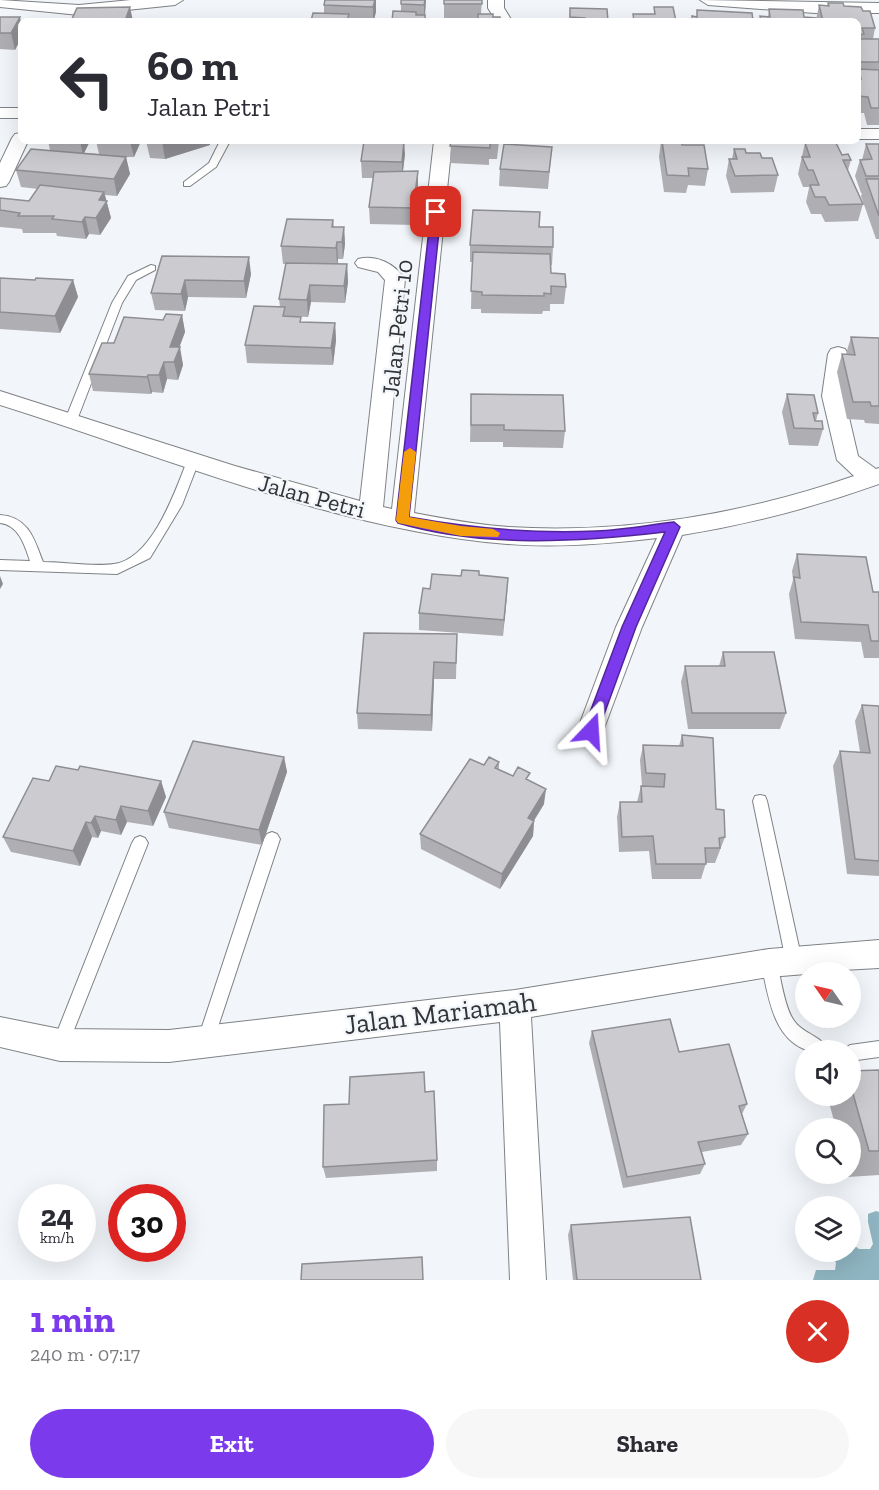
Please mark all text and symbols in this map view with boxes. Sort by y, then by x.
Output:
text: 60 m [147,40,238,91]
icon: left [48,42,126,120]
text: Jalan Petri [147,91,270,123]
pin [410,186,461,237]
icon: arrive [419,195,452,228]
street label: Jalan Petri 10 [375,258,419,398]
street label: Jalan Petri [255,468,369,524]
position arrow [559,699,623,763]
north arrow [795,962,861,1028]
map controls [795,962,861,1262]
street label: Jalan Mariamah [342,985,538,1041]
button: sound [795,1040,861,1106]
button: search [795,1118,861,1184]
speed limit sign: 30 [108,1184,186,1262]
button: layers [795,1196,861,1262]
text: 24 [40,1198,74,1234]
text: km/h [40,1229,74,1247]
text: 1 min [30,1298,115,1341]
button: close [786,1300,849,1363]
text: 240 m · 07:17 [30,1342,140,1366]
button: Exit [30,1409,434,1478]
button: Share [446,1409,849,1478]

